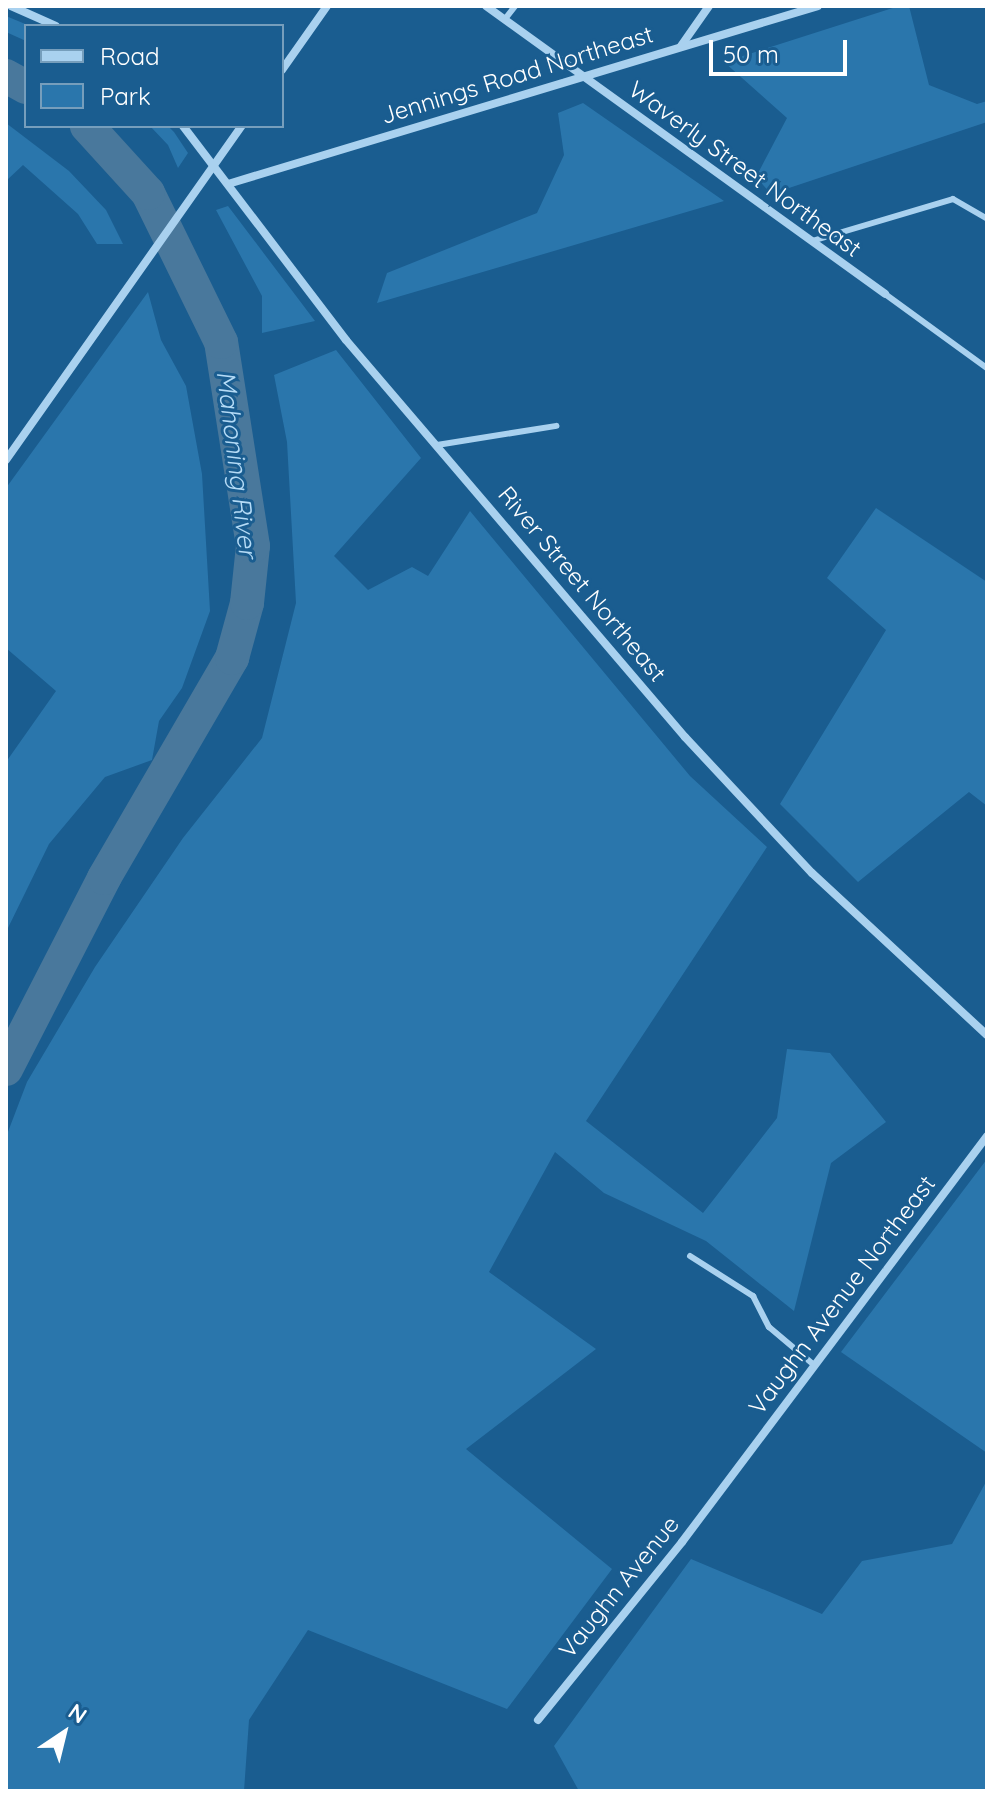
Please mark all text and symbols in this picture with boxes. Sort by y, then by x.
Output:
street label: Jennings Road Northeast [377,20,657,130]
legend [24,24,284,128]
scale bar [713,24,851,74]
text: 50 m [723,39,779,69]
text: Road [100,41,160,71]
street label: Waverly Street Northeast [623,75,867,263]
text: Park [100,81,151,111]
water label: Mahoning River [210,369,264,559]
street label: River Street Northeast [492,481,672,687]
street label: Vaughn Avenue Northeast [743,1170,941,1420]
street label: Vaughn Avenue [553,1510,685,1664]
north arrow [24,1693,104,1773]
text: N [63,1697,92,1729]

